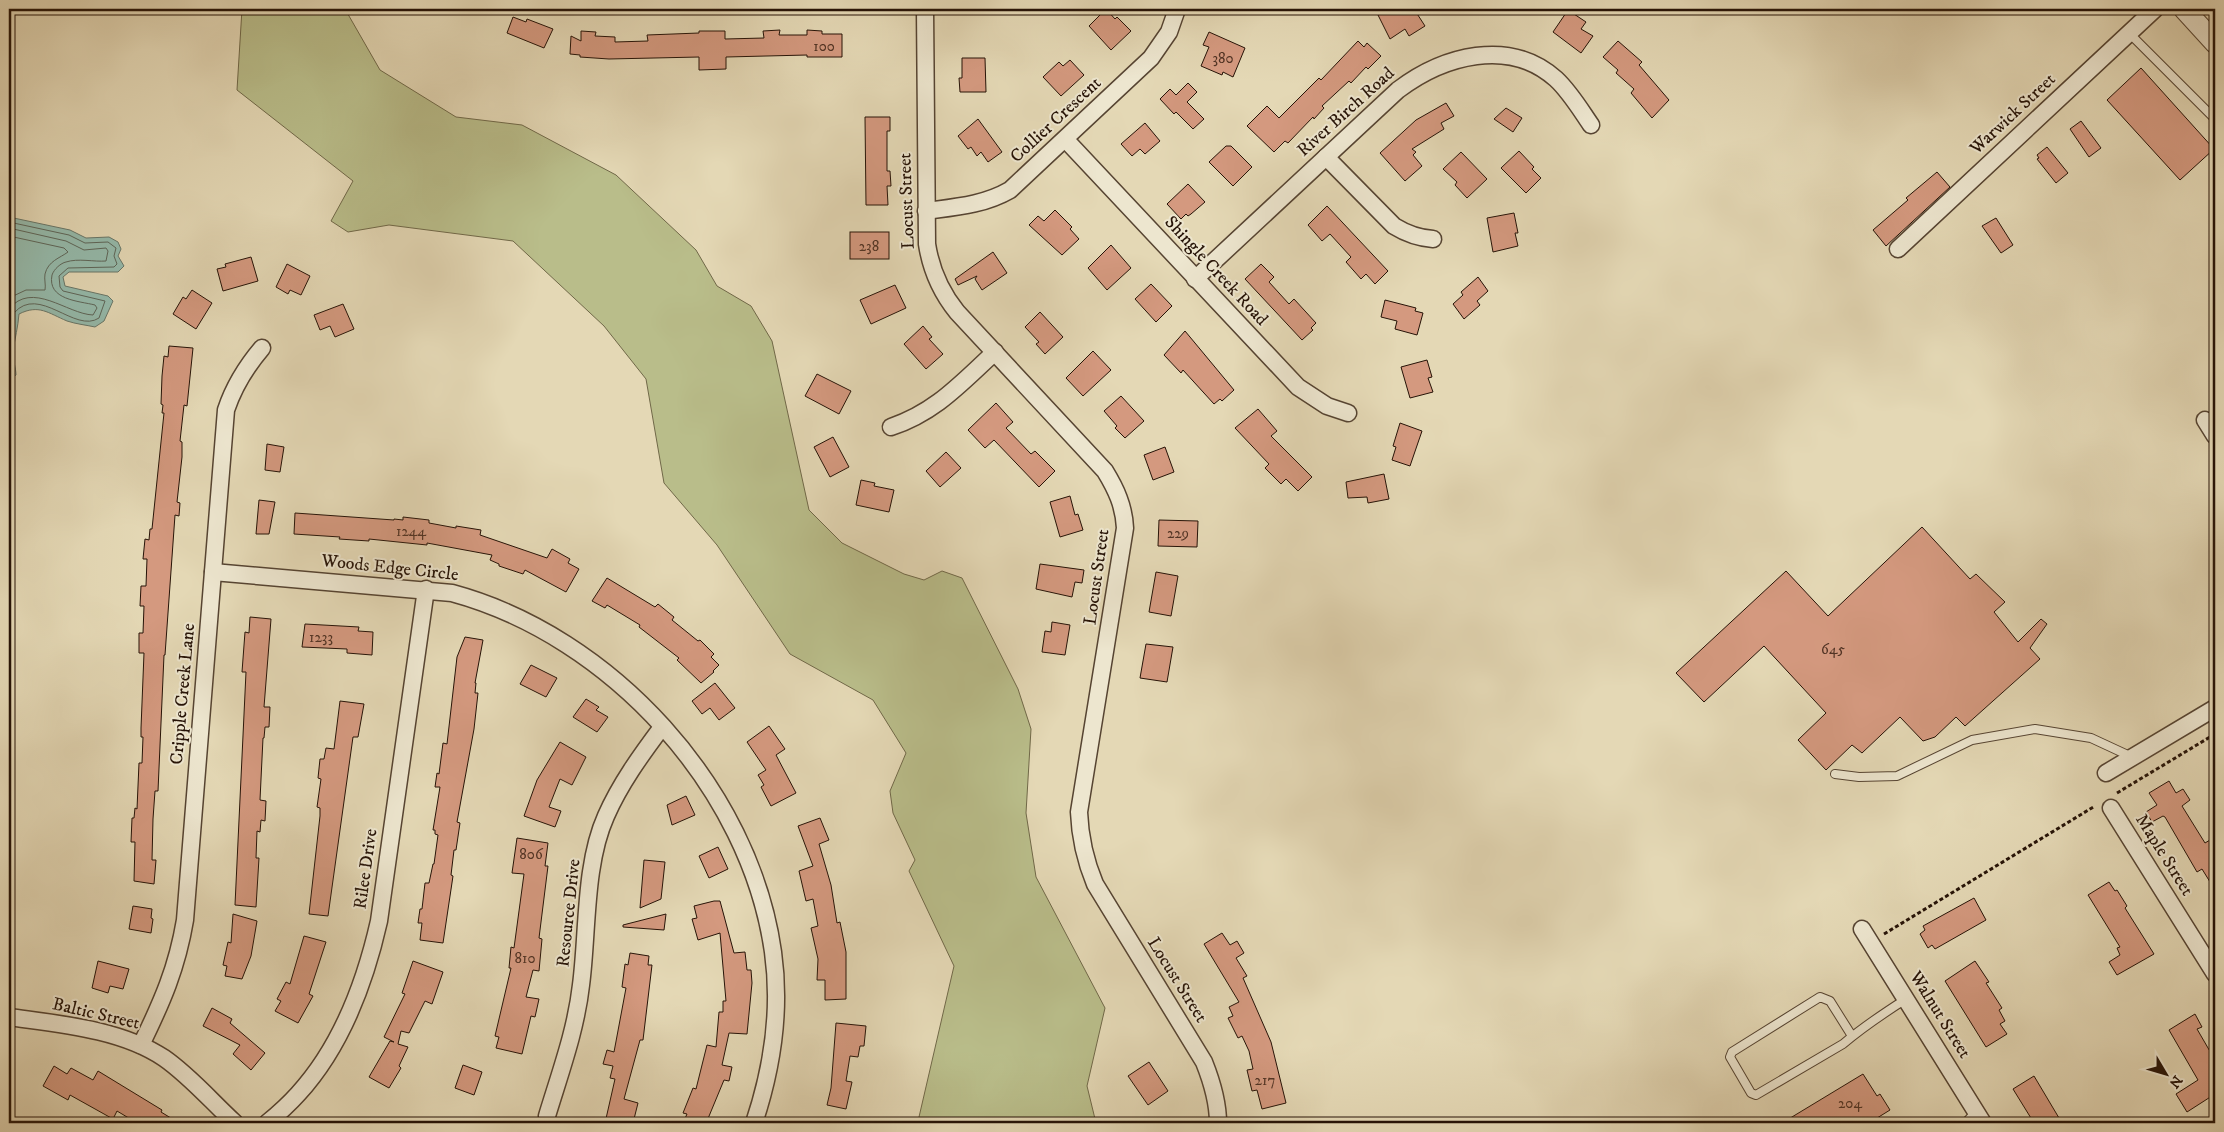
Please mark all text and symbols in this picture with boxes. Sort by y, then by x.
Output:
house number: 100 [813,37,835,56]
house number: 380 [1212,49,1234,68]
street label: River Birch Road [1293,63,1399,161]
street label: Warwick Street [1965,69,2061,160]
street label: Collier Crescent [1006,72,1106,168]
street label: Locust Street [894,152,920,250]
street label: Shingle Creek Road [1160,212,1272,330]
house number: 238 [859,237,879,256]
house number: 1244 [396,522,426,541]
house number: 229 [1167,524,1189,543]
street label: Locust Street [1079,528,1115,626]
street label: Woods Edge Circle [319,550,460,586]
street label: Cripple Creek Lane [166,623,200,765]
house number: 1233 [309,628,333,647]
house number: 645 [1821,640,1845,659]
street label: Maple Street [2130,810,2198,900]
street label: Rilee Drive [349,827,383,911]
house number: 806 [519,845,544,864]
street label: Resource Drive [552,858,586,968]
street label: Locust Street [1142,933,1212,1027]
house number: 810 [514,949,536,968]
street label: Walnut Street [1904,966,1976,1063]
street label: Baltic Street [50,993,142,1035]
north arrow [2142,1050,2192,1100]
house number: 217 [1255,1071,1275,1090]
text: N [2165,1071,2186,1092]
house number: 204 [1838,1094,1862,1113]

